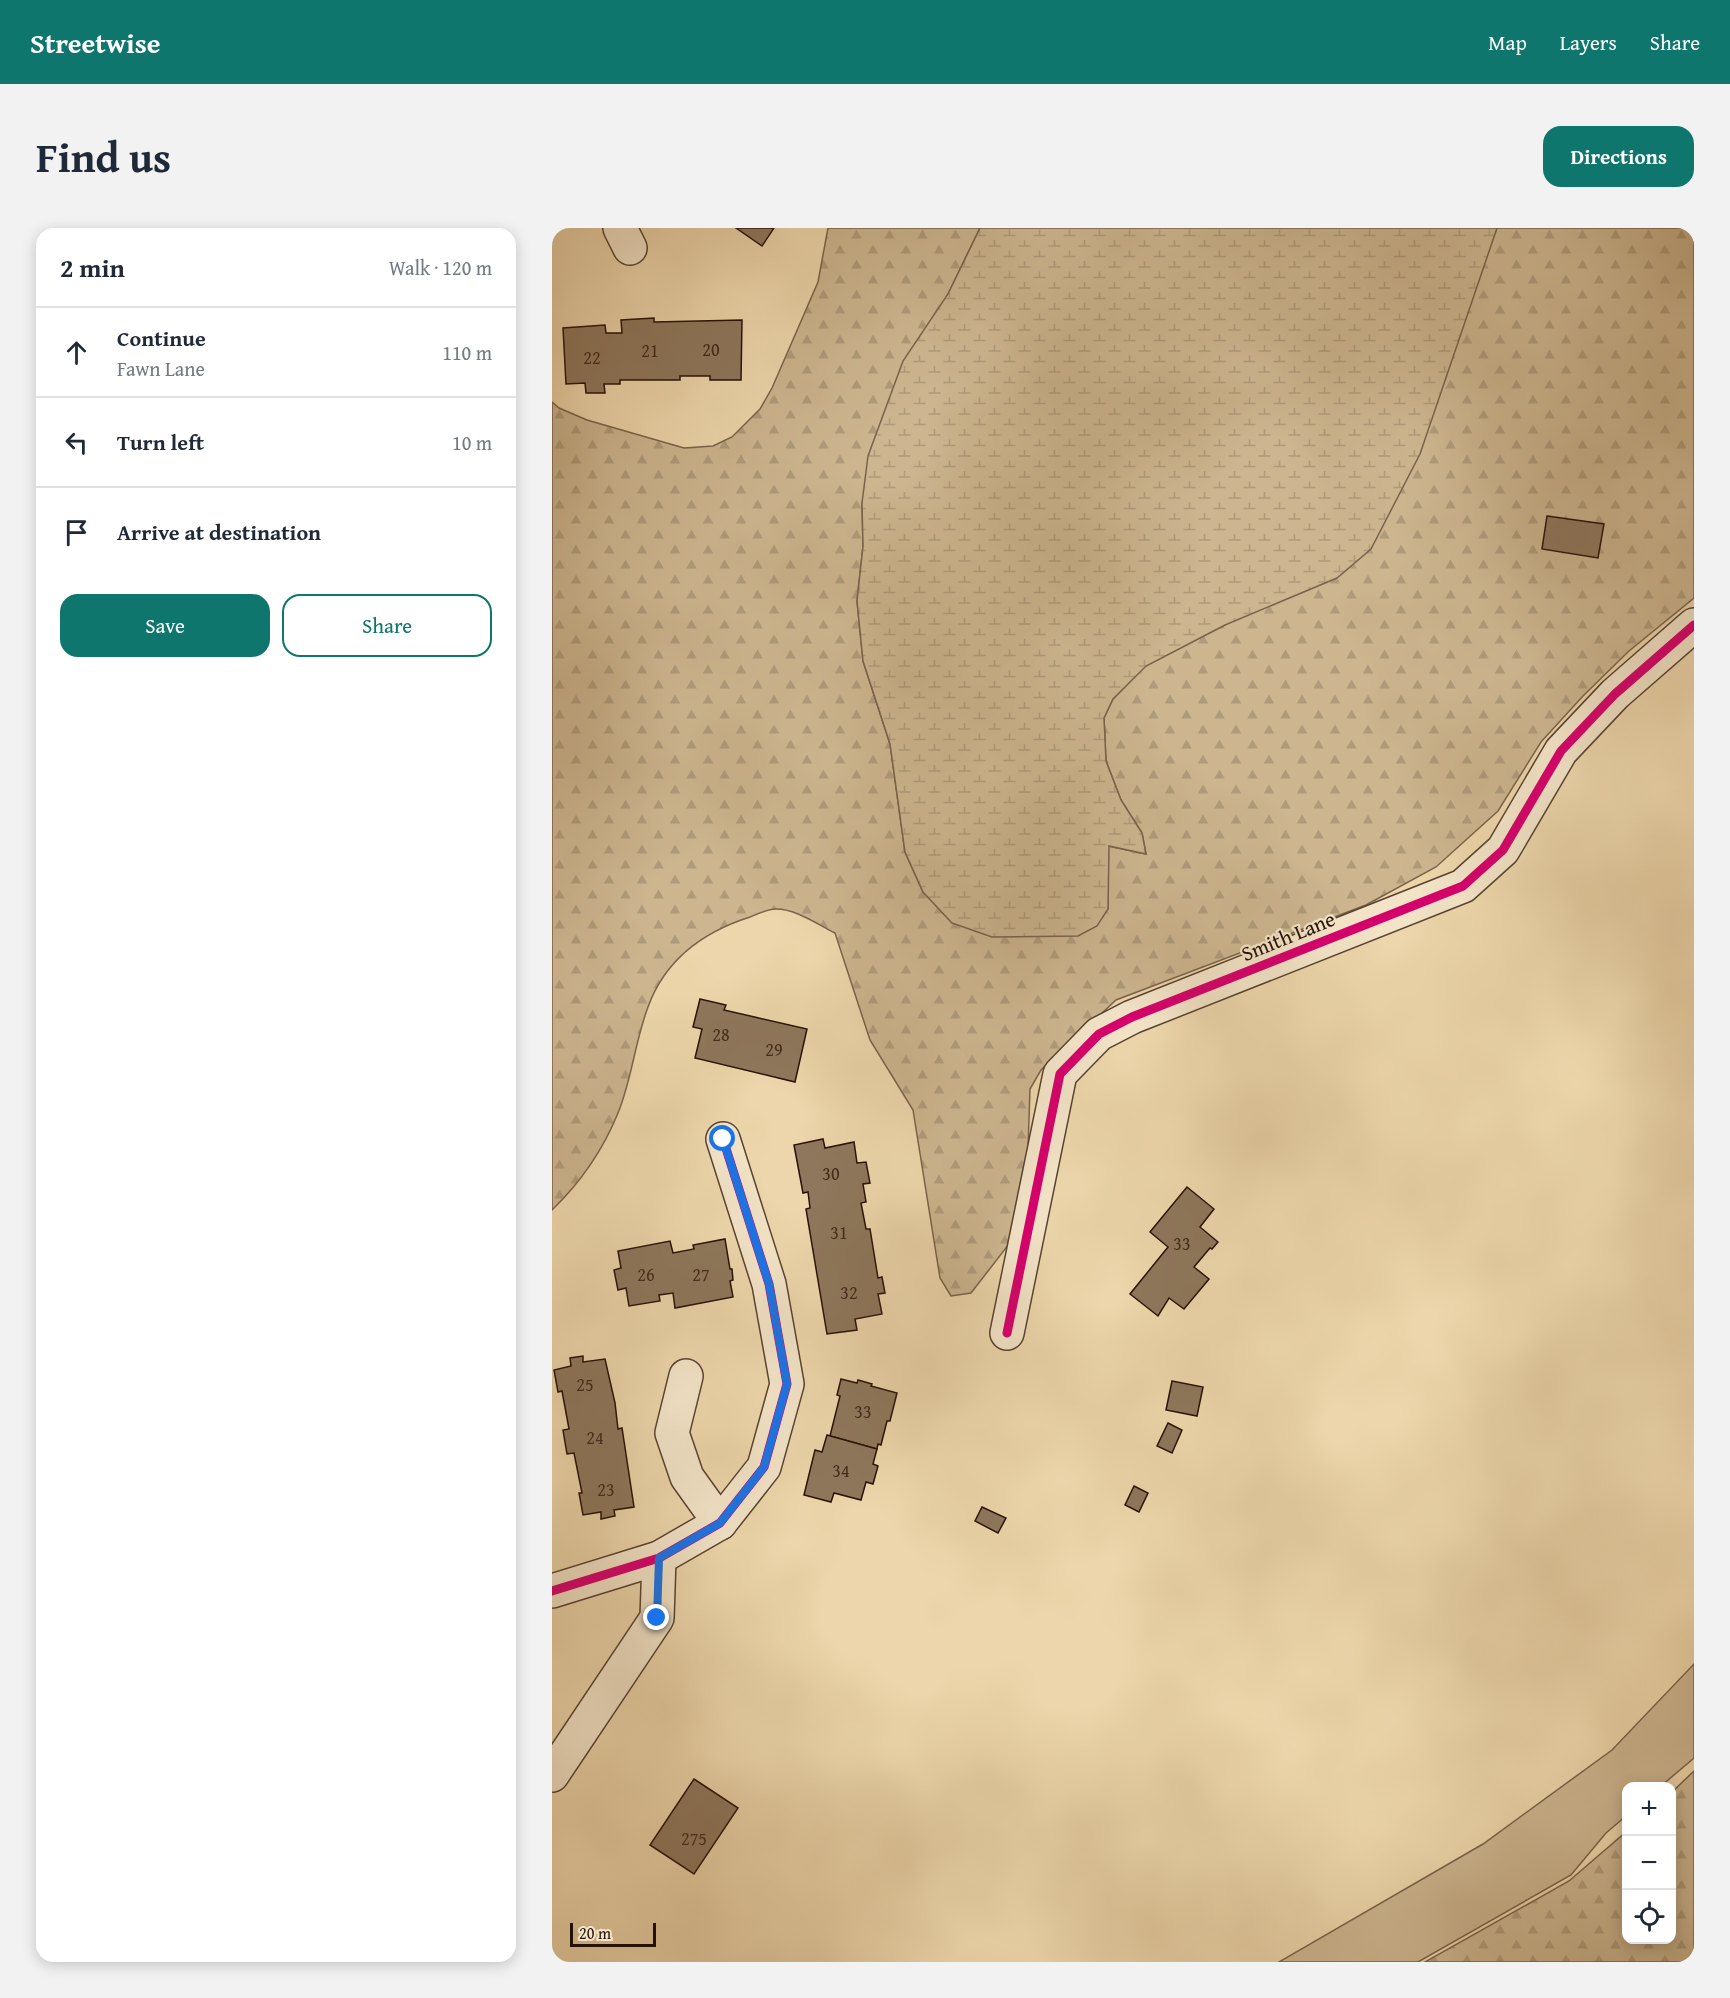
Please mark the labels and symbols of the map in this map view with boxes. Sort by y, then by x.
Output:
house number: 20 [702,336,720,363]
house number: 21 [641,337,659,364]
house number: 22 [583,344,601,371]
street label: Smith Lane [1236,903,1340,969]
house number: 28 [712,1021,730,1048]
house number: 29 [765,1036,783,1063]
route start [709,1125,735,1151]
house number: 30 [822,1160,840,1187]
house number: 31 [830,1219,848,1246]
house number: 33 [1173,1230,1191,1257]
house number: 26 [637,1261,655,1288]
house number: 27 [692,1261,710,1288]
house number: 32 [840,1279,858,1306]
house number: 25 [576,1371,594,1398]
house number: 33 [854,1398,872,1425]
house number: 24 [586,1424,604,1451]
house number: 34 [832,1457,850,1484]
house number: 23 [597,1476,615,1503]
route end [643,1604,669,1630]
house number: 275 [681,1825,707,1852]
scale bar [570,1920,656,1948]

